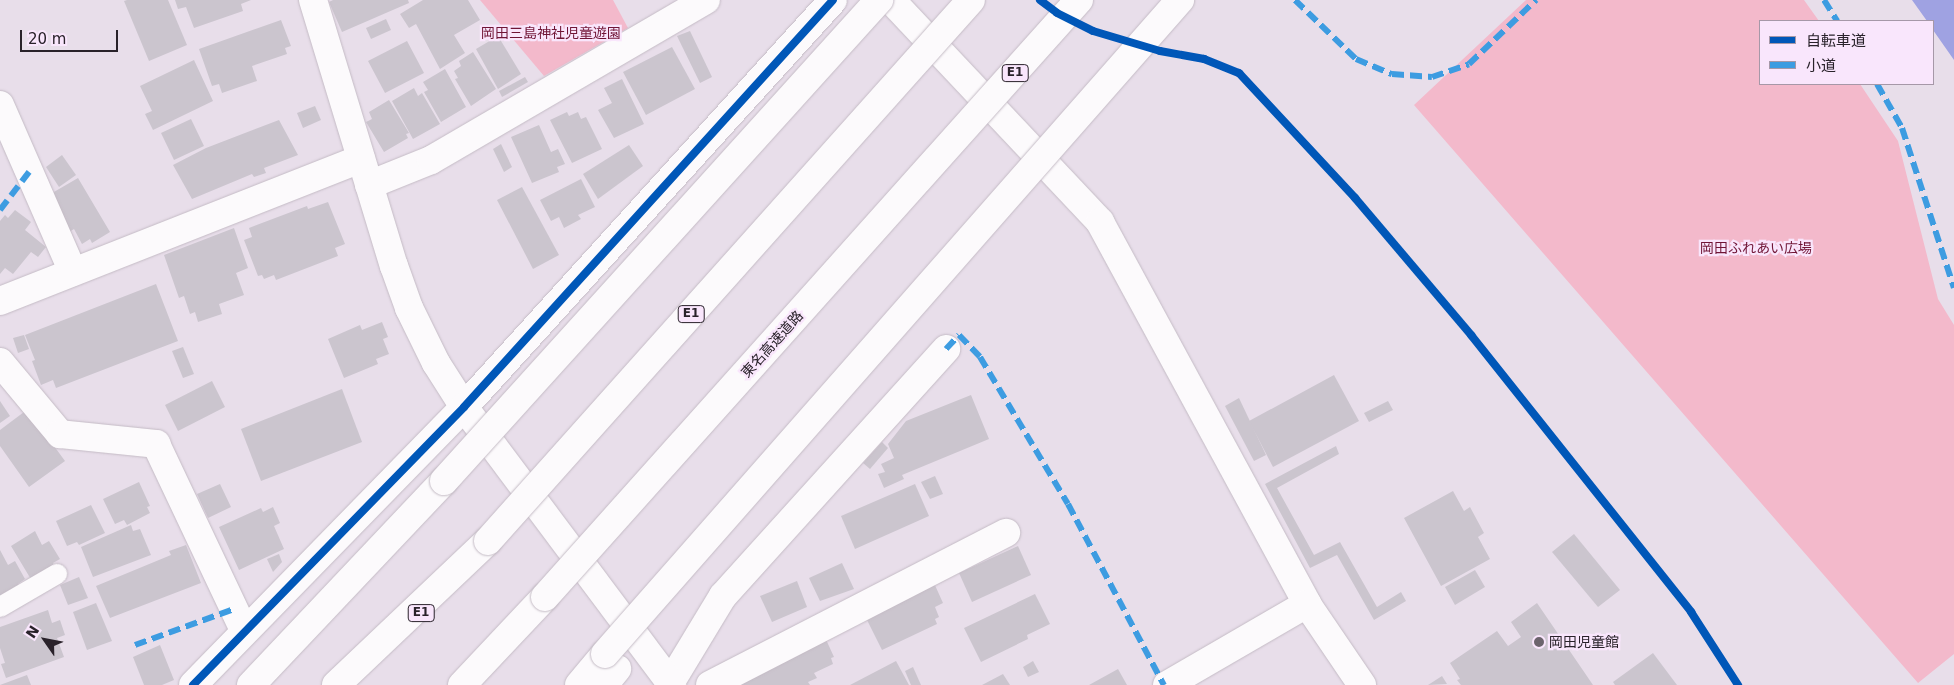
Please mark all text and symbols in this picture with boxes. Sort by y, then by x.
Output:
scale bar [22,20,120,52]
legend [1759,20,1934,85]
park label: 岡田三島神社児童遊園 [481,25,621,41]
text: 20 m [28,30,66,48]
text: 自転車道 [1806,32,1866,50]
text: 小道 [1806,57,1836,75]
road number: E1 [1001,64,1029,82]
park label: 岡田ふれあい広場 [1700,240,1812,256]
road number: E1 [677,304,705,324]
street label: 東名高速道路 [738,307,806,381]
road number: E1 [407,604,435,622]
north arrow [20,615,70,665]
text: N [23,623,42,641]
place label: 岡田児童館 [1549,634,1619,650]
marker: 岡田児童館 [1533,636,1545,648]

